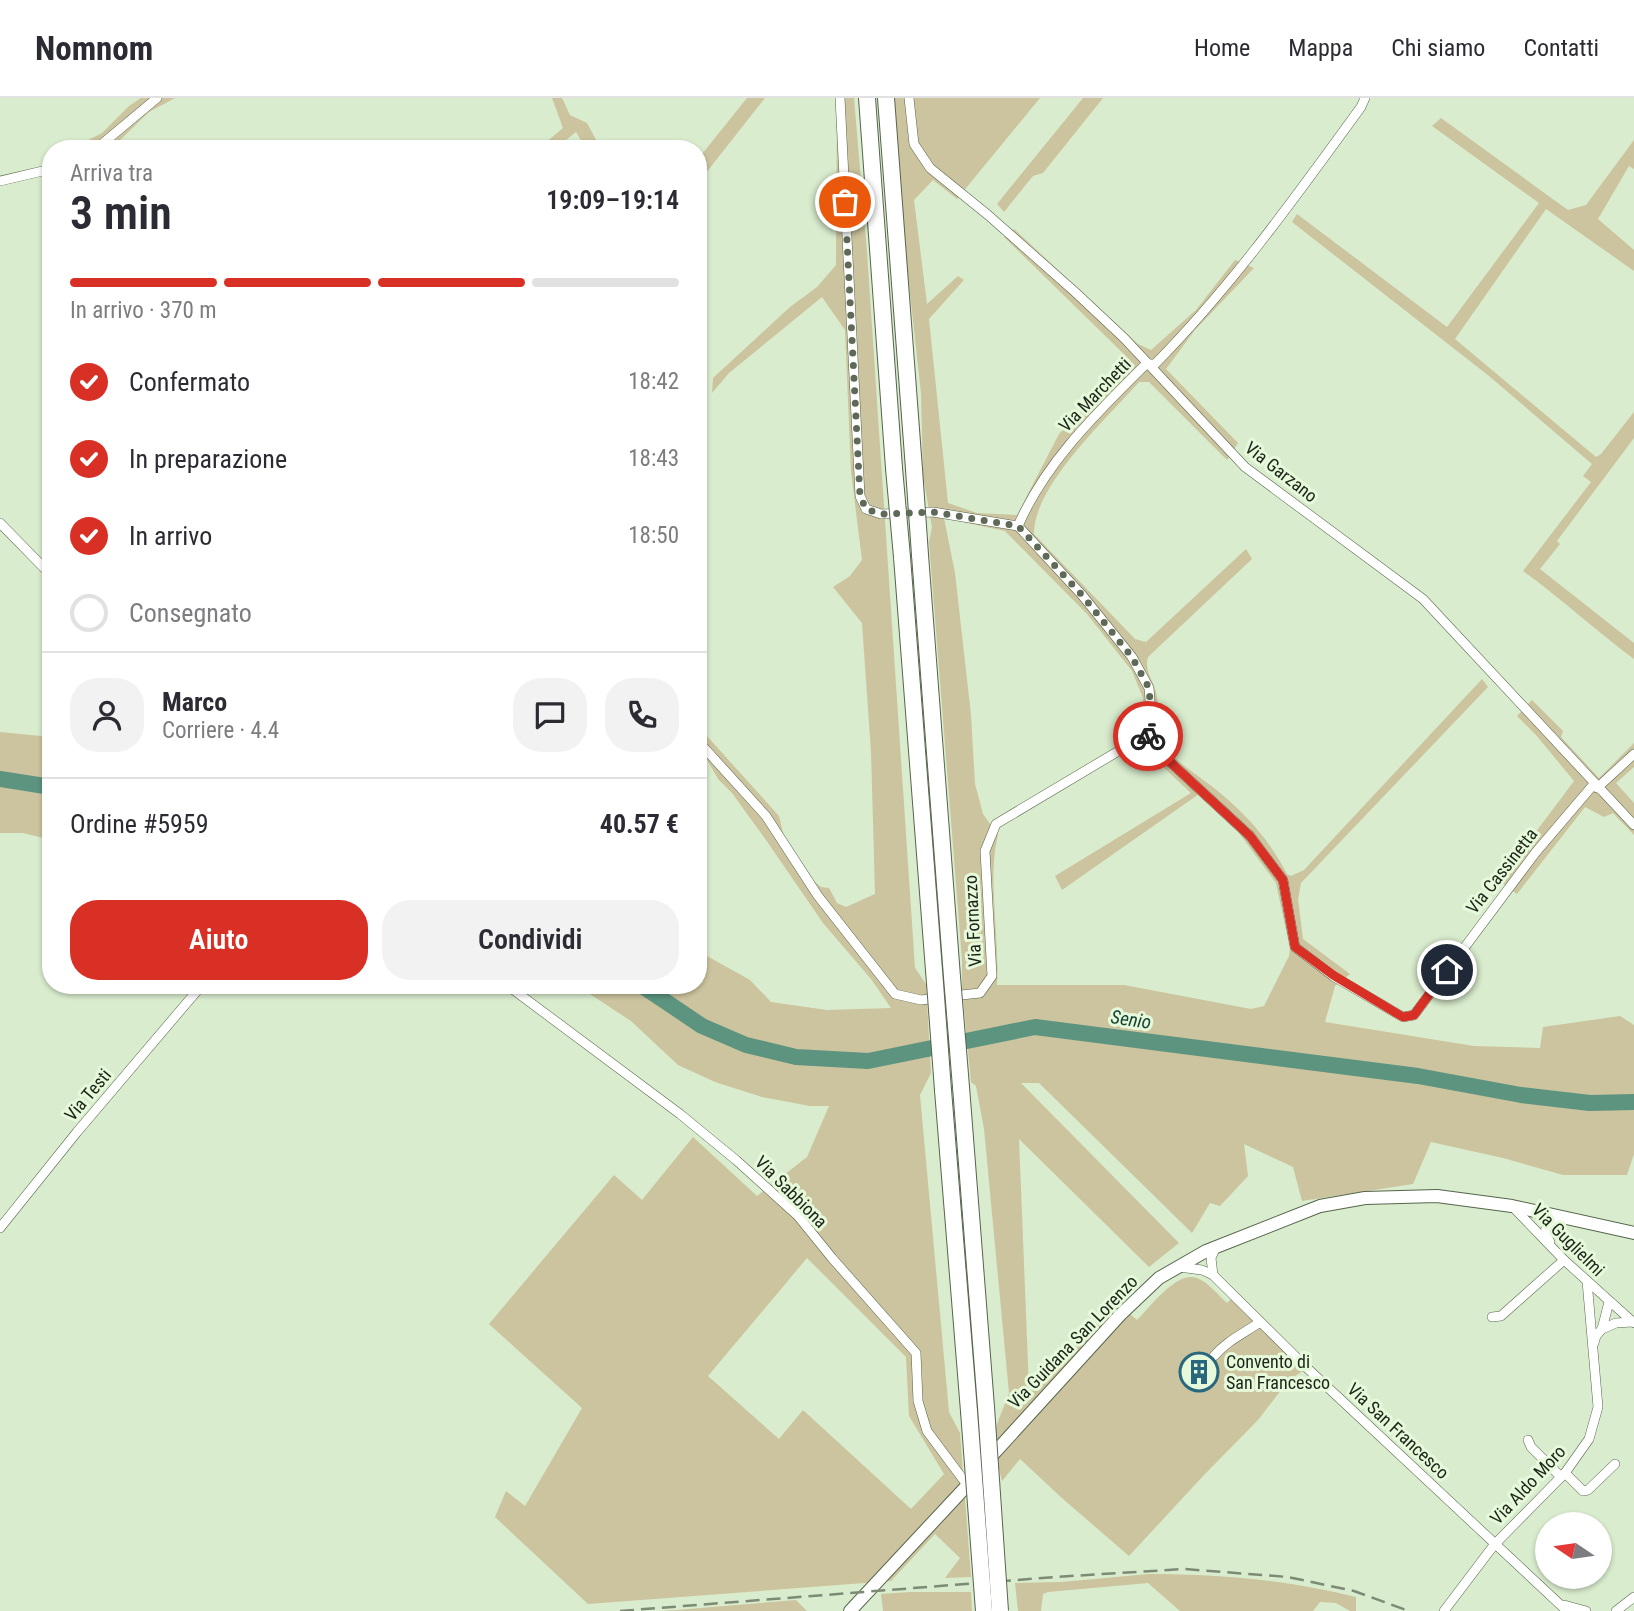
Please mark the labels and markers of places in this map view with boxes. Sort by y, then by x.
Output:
pin [815,172,875,232]
pin [1417,940,1477,1000]
building icon: Convento di San Francesco [1178,1351,1220,1393]
place label: Convento di San Francesco [1226,1351,1330,1393]

